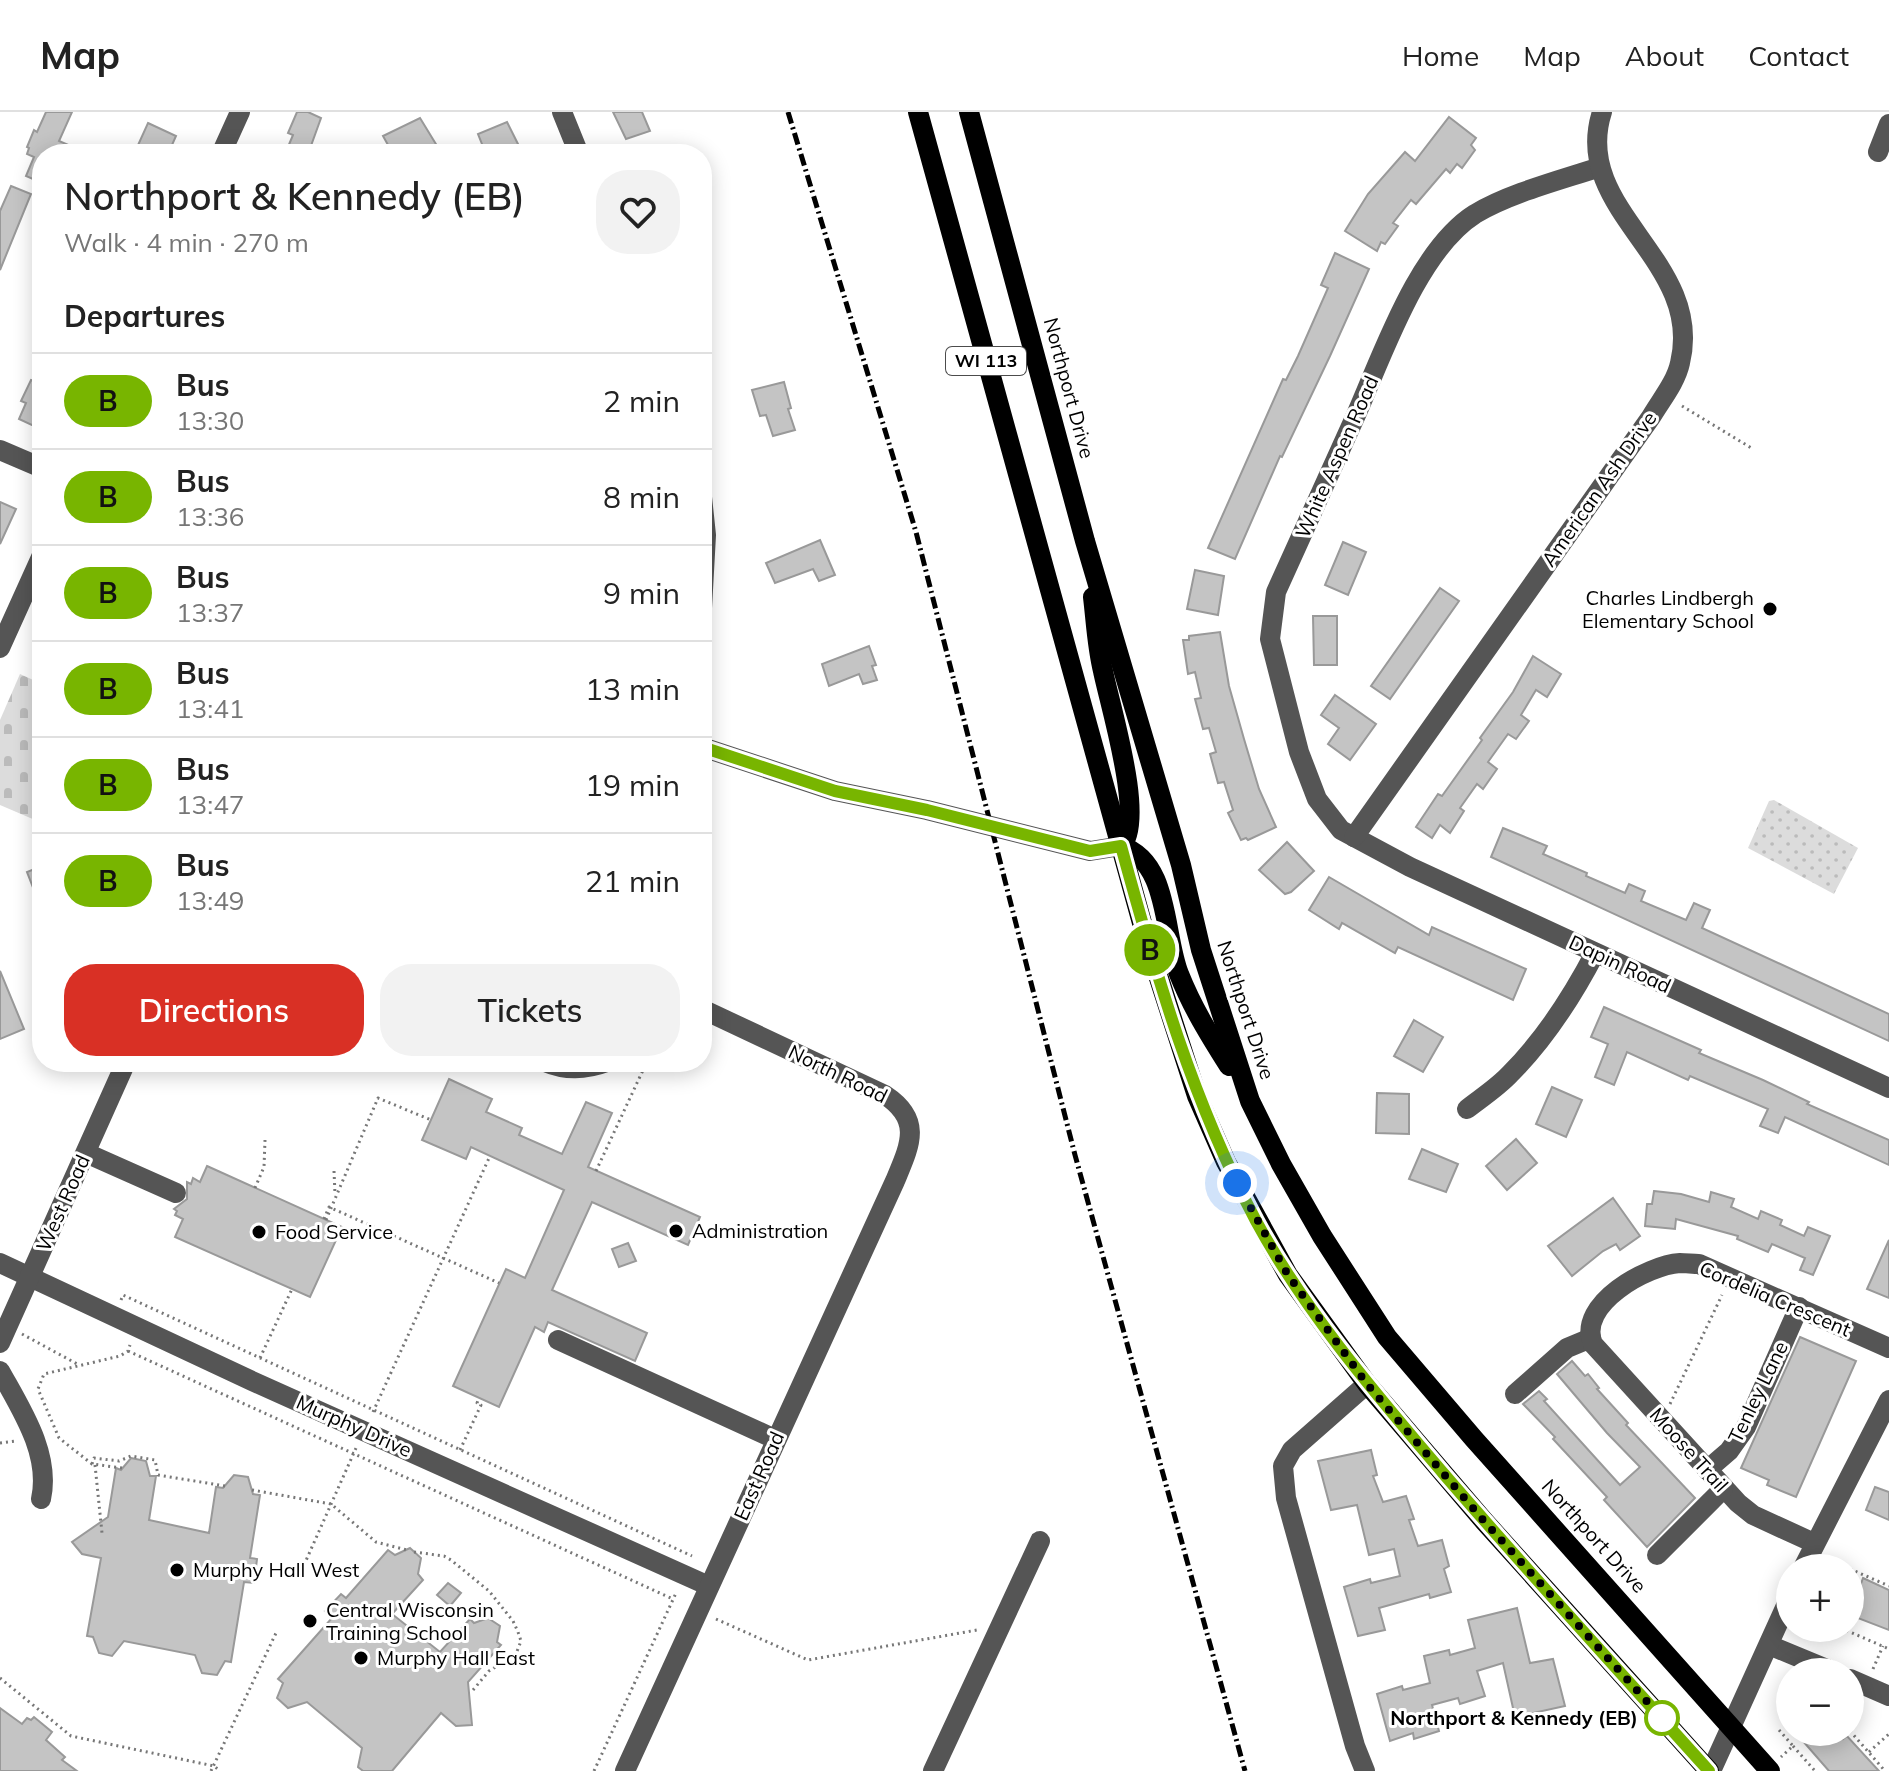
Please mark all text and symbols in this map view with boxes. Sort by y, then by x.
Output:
text: Map [40,31,120,79]
text: Home [1402,38,1479,73]
text: Map [1523,38,1581,73]
text: About [1625,38,1704,73]
text: Contact [1748,38,1849,73]
button: heart [596,170,680,254]
text: Northport & Kennedy (EB) [64,172,525,220]
text: Walk · 4 min · 270 m [64,226,309,259]
text: Departures [64,297,225,335]
street label: Northport Drive [1039,315,1100,461]
road number: WI 113 [946,347,1026,375]
text: Bus [176,366,230,404]
street label: White Aspen Road [1290,372,1384,542]
text: 2 min [603,382,680,420]
text: B [98,383,118,418]
text: 13:30 [176,404,244,437]
street label: American Ash Drive [1536,406,1662,571]
text: Bus [176,462,230,500]
text: 8 min [603,478,680,516]
text: B [98,479,118,514]
text: 13:36 [176,500,244,533]
text: Bus [176,558,230,596]
text: 9 min [603,574,680,612]
text: B [98,575,118,610]
place label: Charles Lindbergh Elementary School [1582,585,1754,633]
text: 13:37 [176,596,244,629]
marker: Charles Lindbergh Elementary School [1761,600,1779,618]
text: Bus [176,654,230,692]
text: 13 min [585,670,680,708]
text: B [98,671,118,706]
text: 13:41 [176,692,244,725]
text: Bus [176,750,230,788]
text: 19 min [585,766,680,804]
text: B [98,767,118,802]
text: 13:47 [176,788,244,821]
text: Bus [176,846,230,884]
text: 21 min [585,862,680,900]
text: B [98,863,118,898]
text: 13:49 [176,884,244,917]
line badge: B [1124,924,1176,976]
street label: Dapin Road [1565,929,1675,998]
text: B [1140,932,1160,967]
street label: Northport Drive [1212,937,1281,1082]
button: Directions [64,964,364,1056]
button: Tickets [380,964,680,1056]
street label: North Road [785,1039,892,1108]
street label: West Road [30,1151,95,1255]
your location [1217,1163,1257,1203]
place label: Administration [692,1218,828,1243]
place label: Food Service [275,1219,393,1244]
marker: Administration [667,1222,685,1240]
marker: Food Service [250,1223,268,1241]
street label: Cordelia Crescent [1696,1255,1855,1342]
street label: Tenley Lane [1722,1337,1793,1447]
street label: Murphy Drive [293,1389,416,1462]
street label: Moose Trail [1645,1402,1734,1497]
street label: East Road [728,1427,789,1524]
street label: Northport Drive [1537,1474,1652,1598]
map controls [1776,1554,1864,1746]
button: + [1776,1554,1864,1642]
place label: Murphy Hall West [193,1557,359,1582]
marker: Murphy Hall West [168,1561,186,1579]
place label: Central Wisconsin Training School [326,1597,494,1645]
marker: Central Wisconsin Training School [301,1612,319,1630]
place label: Murphy Hall East [377,1645,535,1670]
marker: Murphy Hall East [352,1649,370,1667]
button: − [1776,1658,1864,1746]
marker: Northport & Kennedy (EB) [1645,1701,1679,1735]
place label: Northport & Kennedy (EB) [1390,1705,1638,1730]

